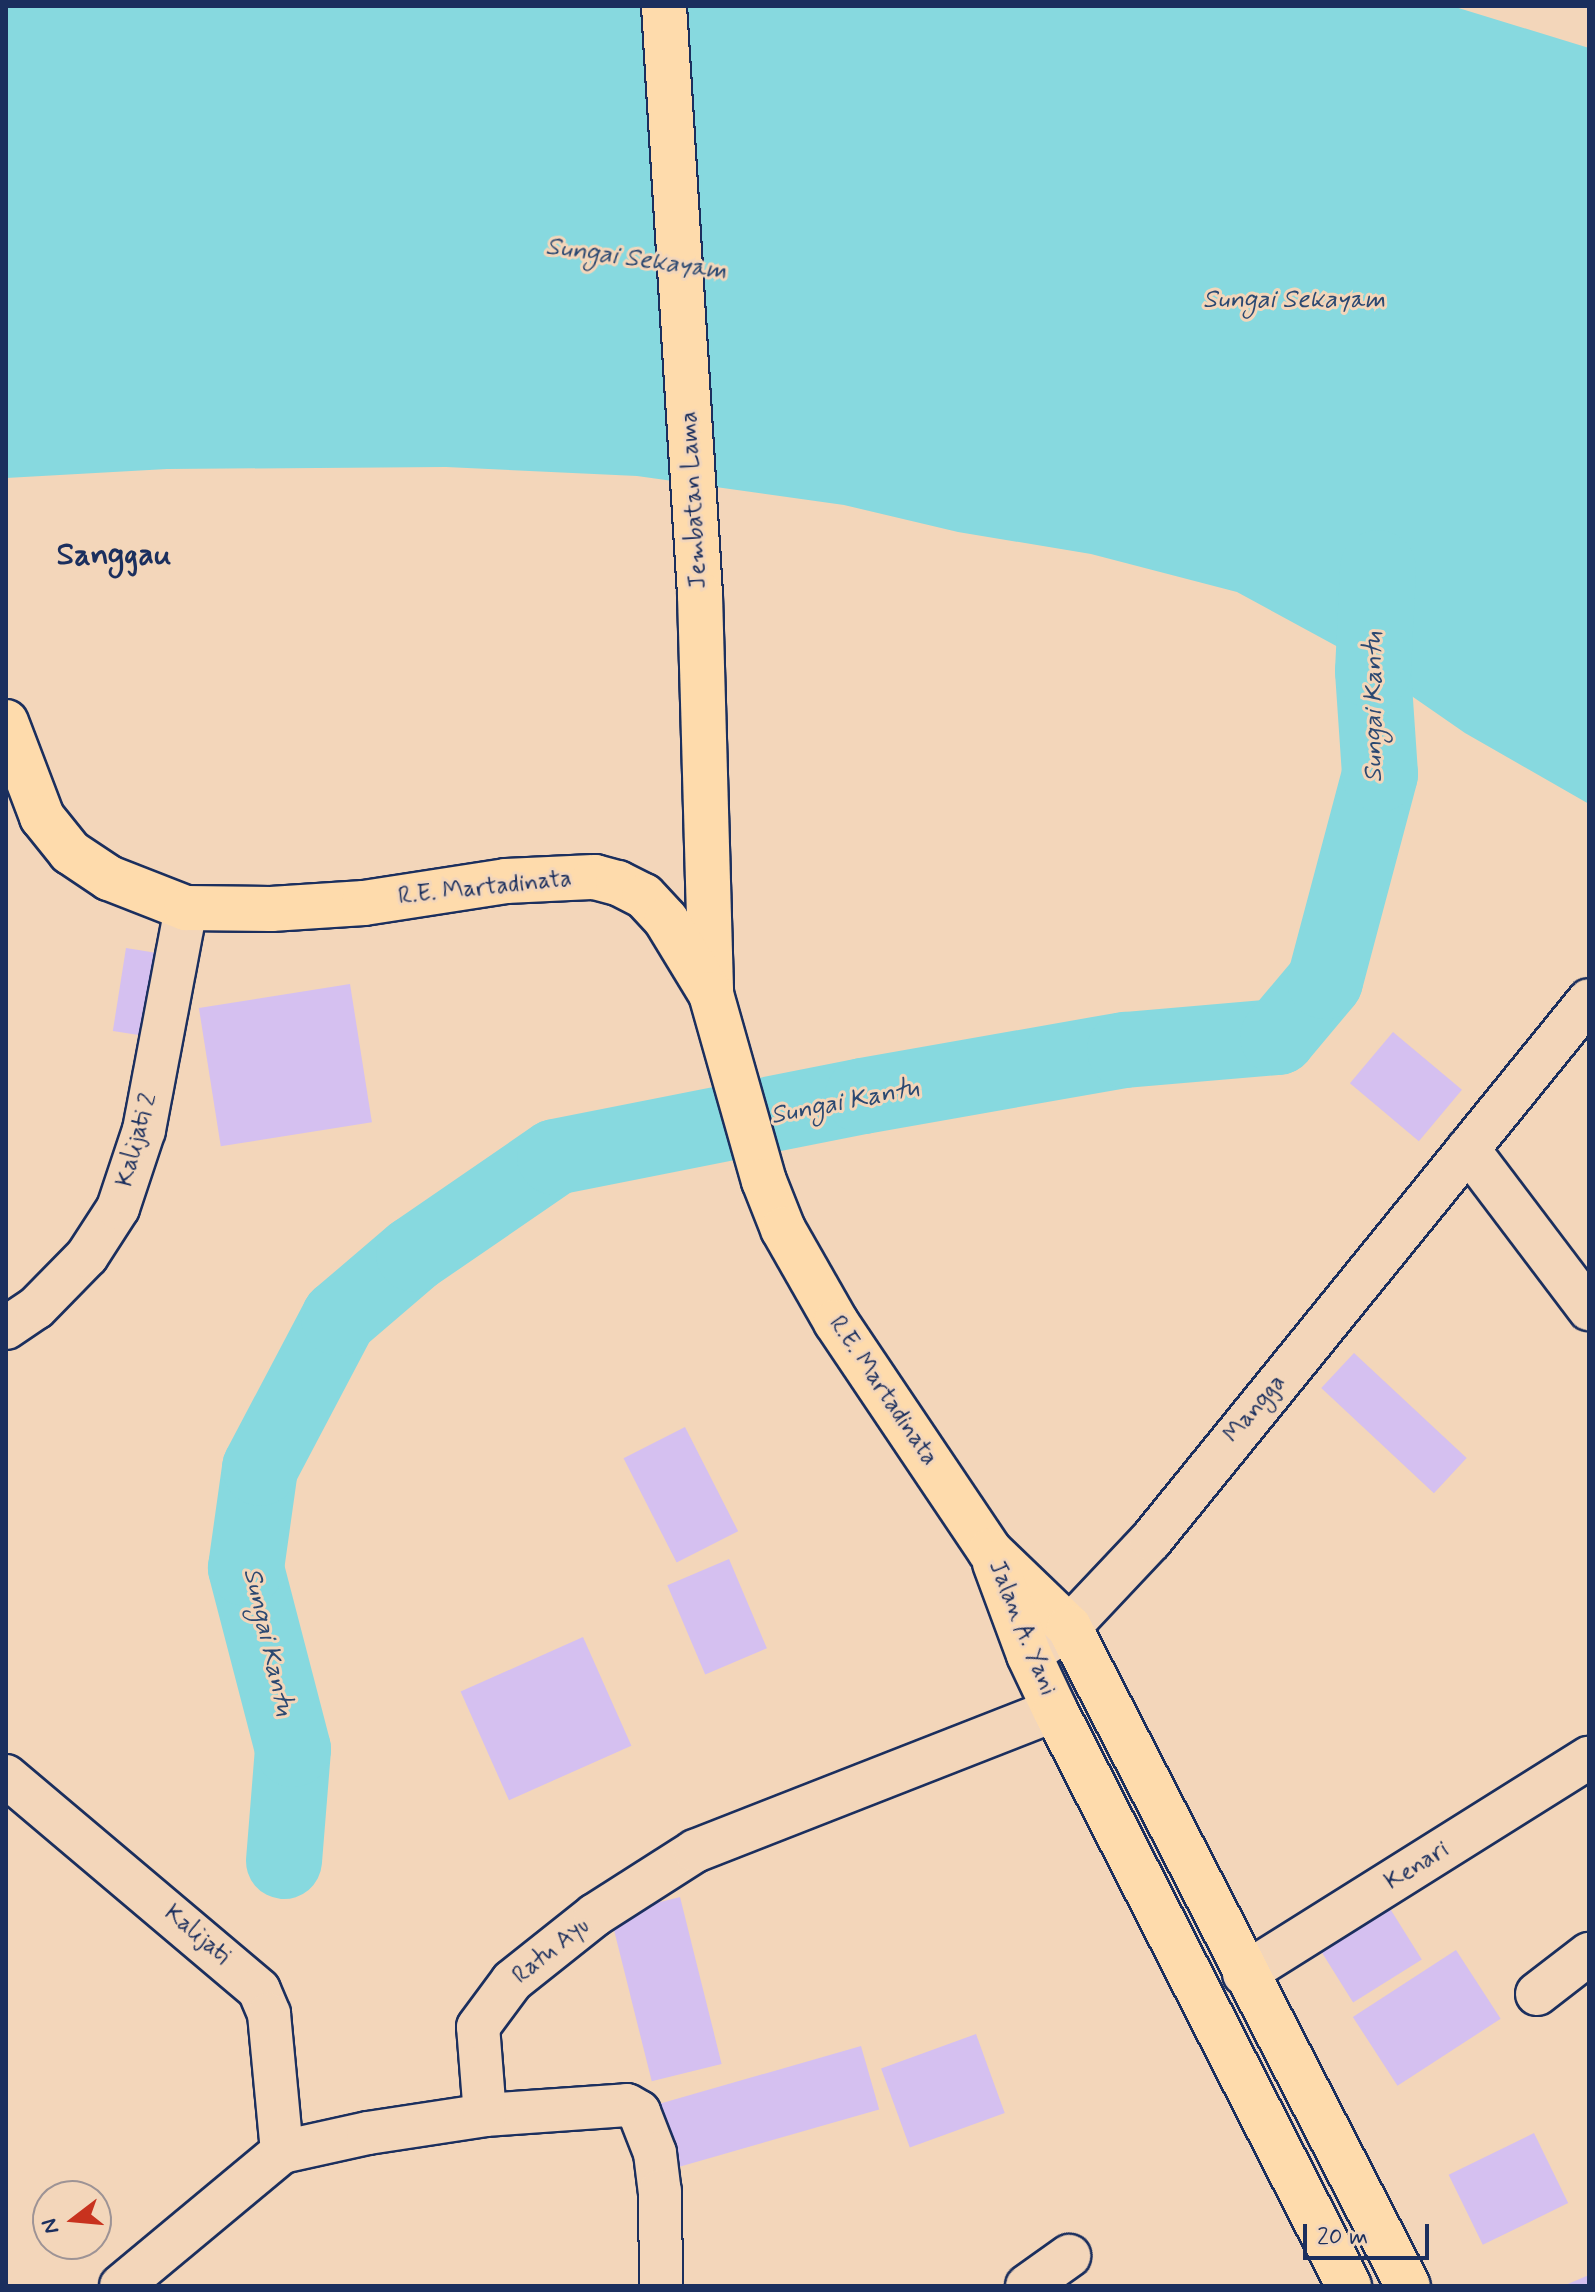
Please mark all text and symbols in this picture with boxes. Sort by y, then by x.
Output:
water label: Sungai Sekayam [543,232,729,288]
water label: Sungai Sekayam [1203,285,1385,317]
street label: Jembatan Lama [675,408,713,592]
district label: Sanggau [57,536,171,574]
water label: Sungai Kantu [1359,632,1391,782]
street label: R.E. Martadinata [397,865,573,911]
water label: Sungai Kantu [768,1073,922,1133]
street label: Kalijati 2 [111,1090,163,1190]
street label: R.E. Martadinata [822,1311,944,1471]
street label: Mangga [1218,1369,1292,1449]
street label: Jalan A. Yani [982,1556,1062,1700]
water label: Sungai Kantu [235,1565,299,1719]
street label: Kenari [1380,1835,1454,1897]
street label: Kalijati [158,1899,236,1971]
street label: Ratu Ayu [507,1912,595,1990]
north arrow [32,2180,112,2260]
scale bar [1307,2208,1433,2258]
text: N [35,2215,66,2237]
text: 20 m [1317,2222,1368,2253]

